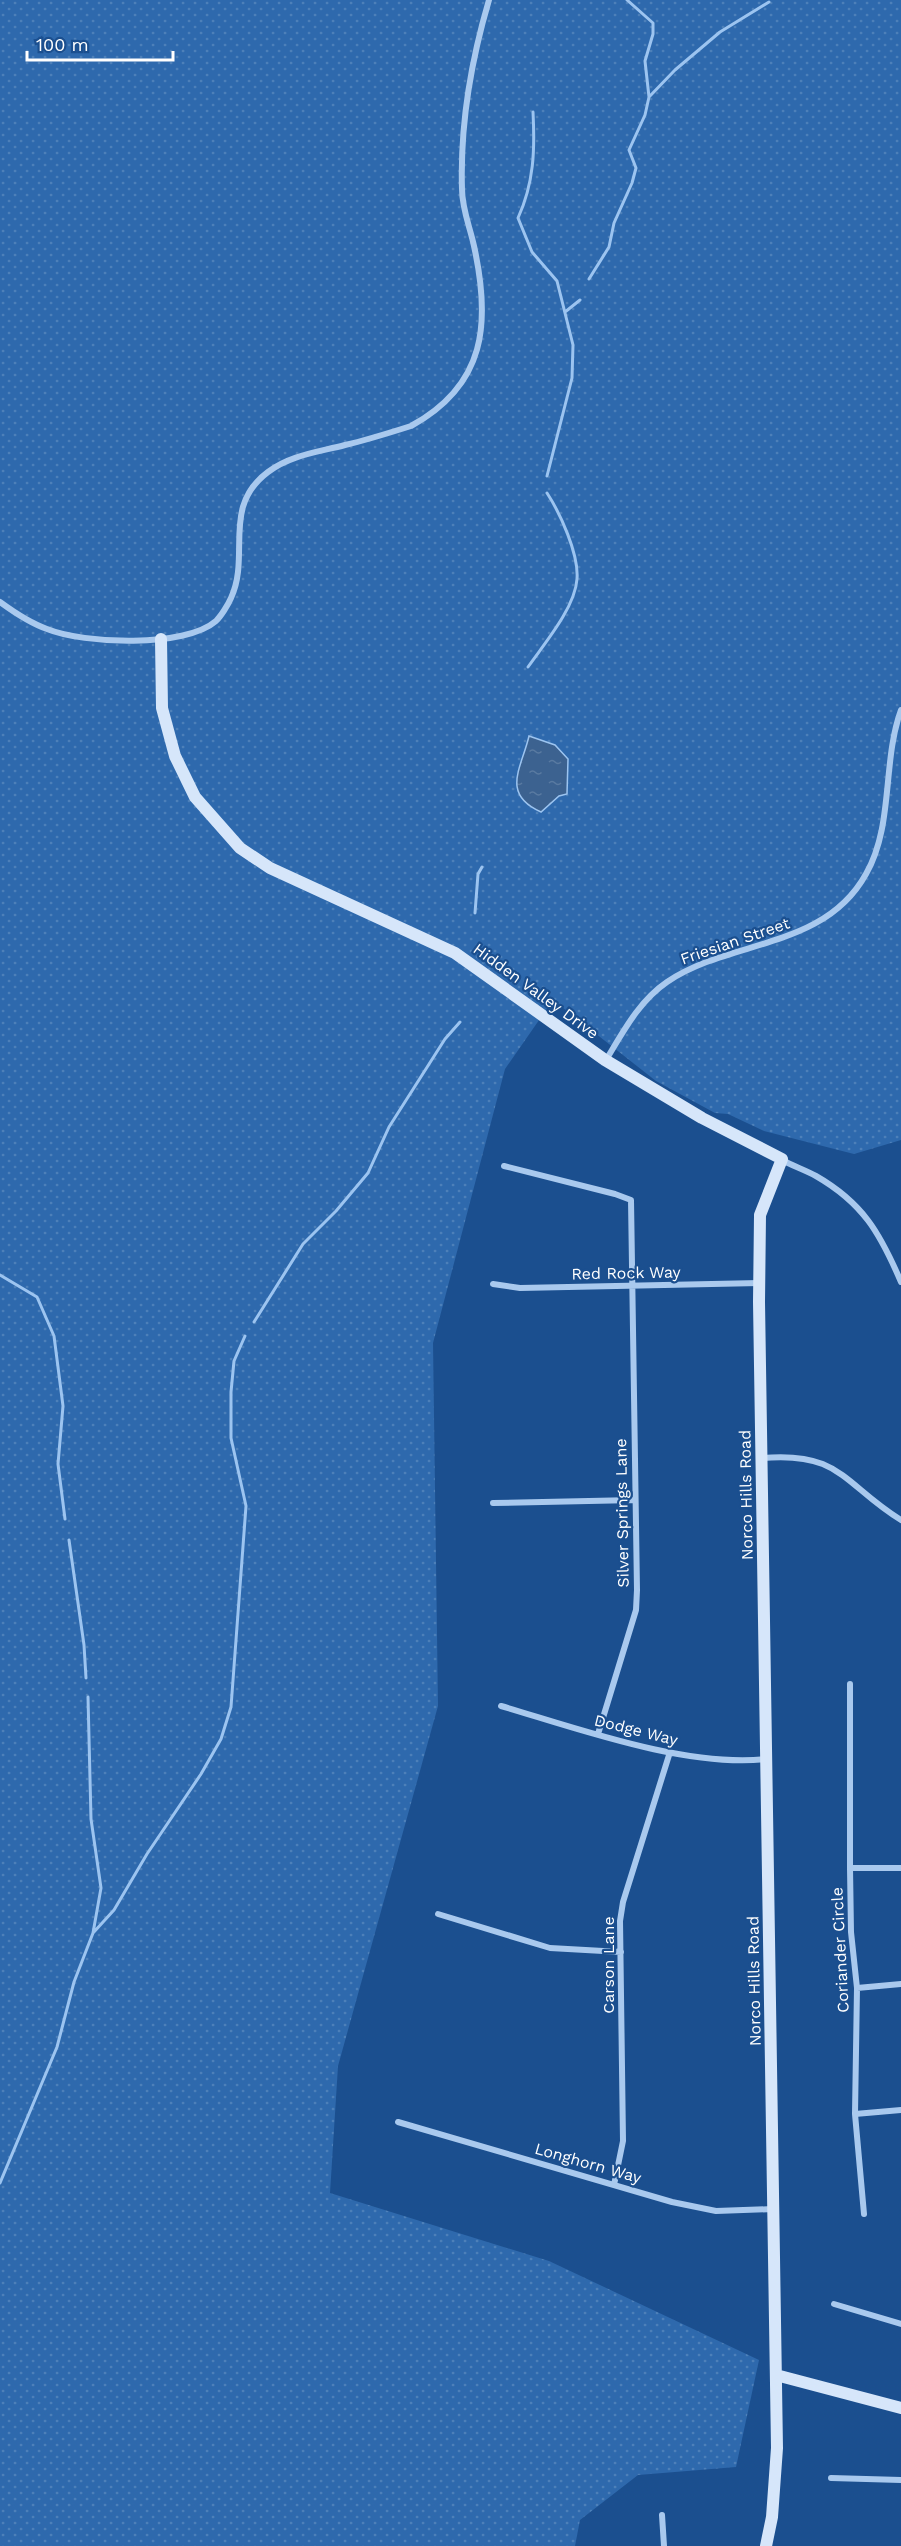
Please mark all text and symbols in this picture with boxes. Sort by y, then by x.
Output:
scale bar [27,24,172,62]
text: 100 m [36,34,89,55]
street label: Friesian Street [678,913,792,969]
street label: Hidden Valley Drive [470,939,602,1043]
street label: Red Rock Way [571,1263,682,1283]
street label: Norco Hills Road [735,1430,757,1560]
street label: Silver Springs Lane [611,1438,633,1588]
street label: Dodge Way [592,1710,681,1750]
street label: Coriander Circle [827,1887,853,2013]
street label: Carson Lane [599,1916,618,2014]
street label: Norco Hills Road [743,1916,765,2046]
street label: Longhorn Way [533,2139,644,2187]

